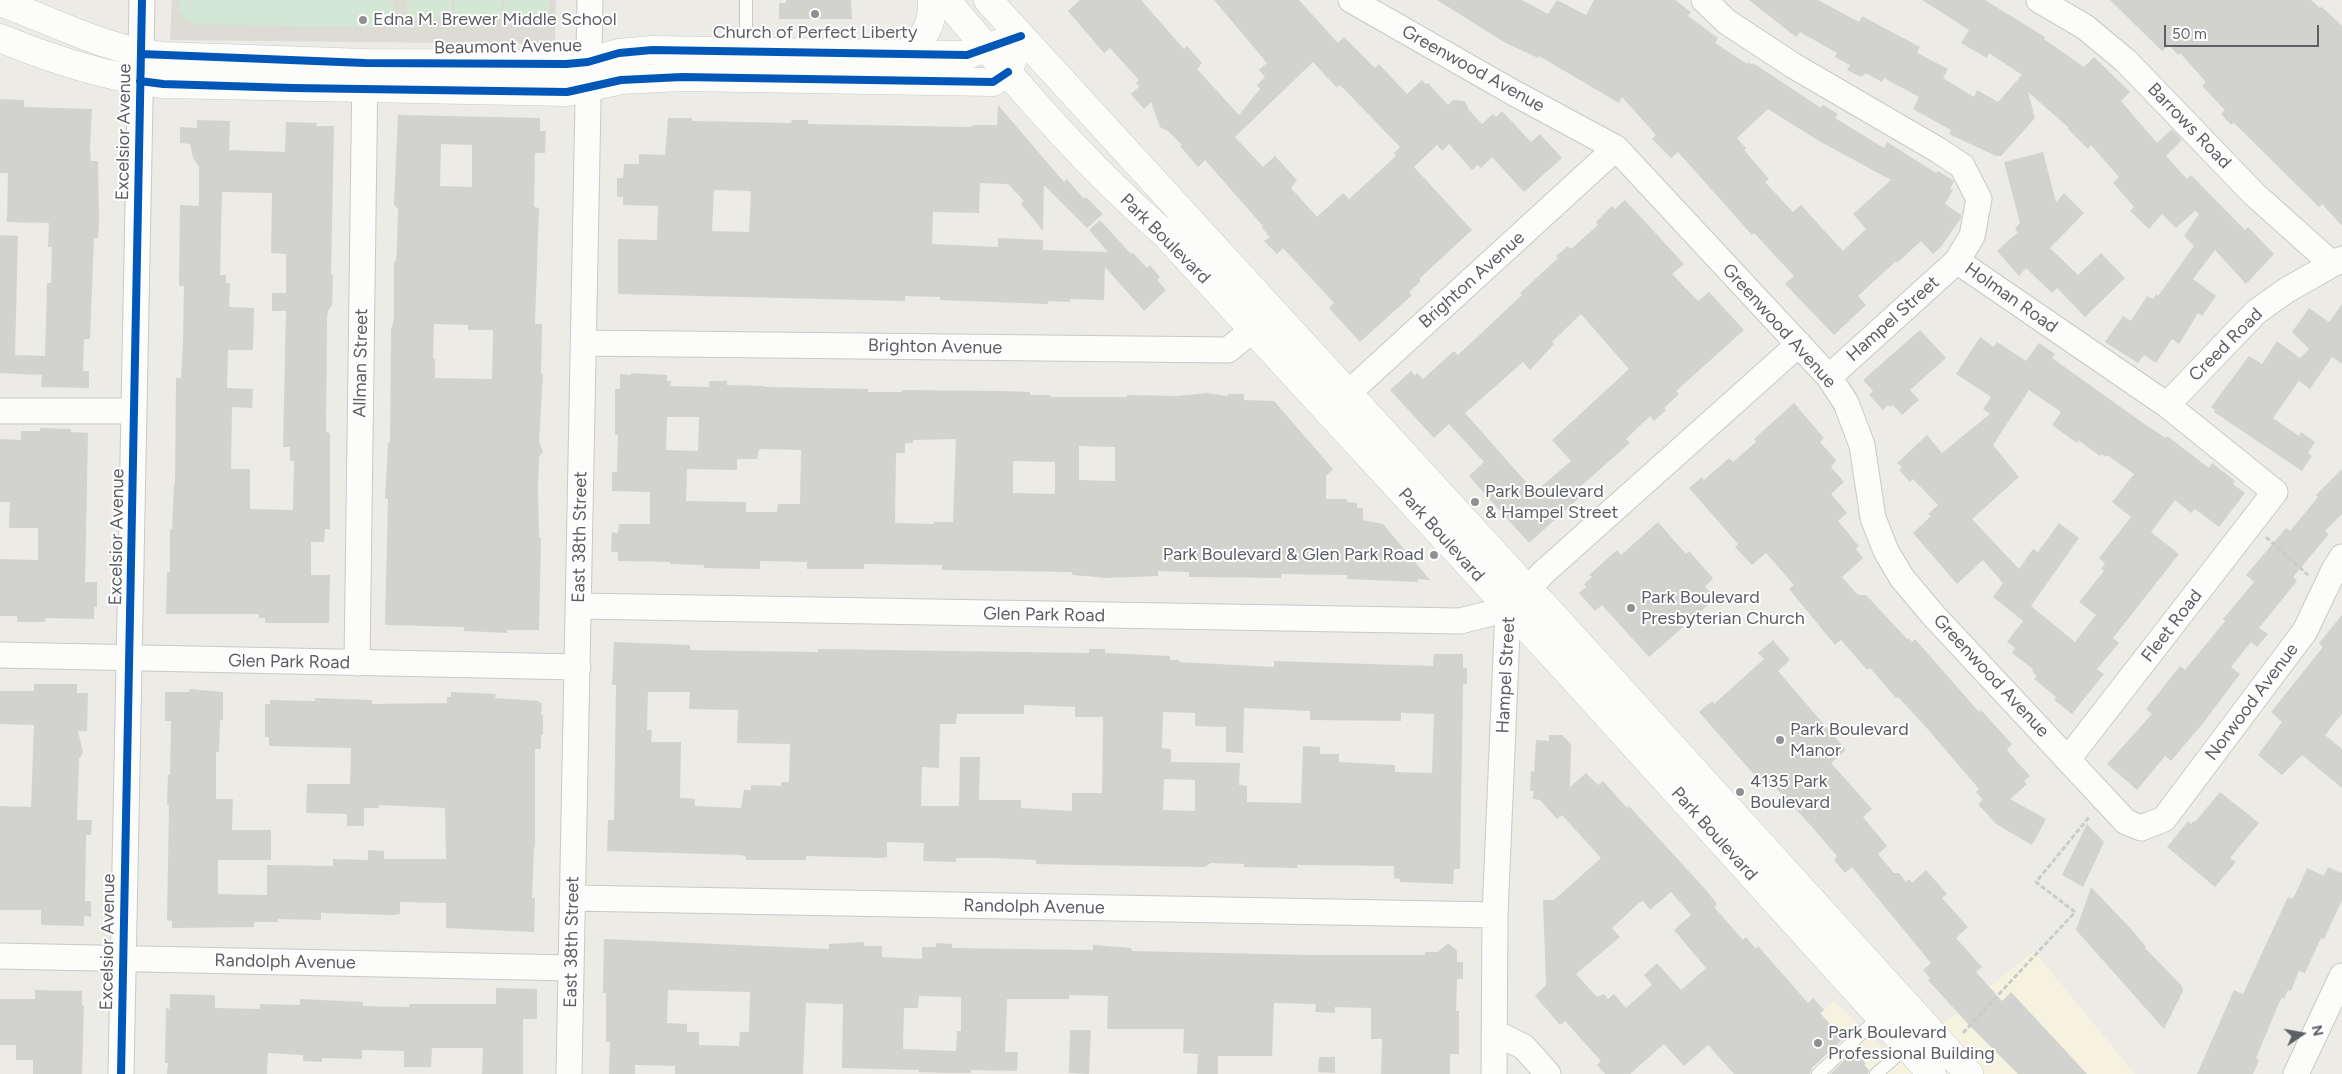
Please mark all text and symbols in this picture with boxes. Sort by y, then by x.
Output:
marker: Church of Perfect Liberty [809,8,821,20]
place label: Edna M. Brewer Middle School [373,9,617,31]
marker: Edna M. Brewer Middle School [357,14,369,26]
scale bar [2167,15,2322,47]
street label: Greenwood Avenue [1398,21,1548,117]
place label: Church of Perfect Liberty [713,22,917,44]
text: 50 m [2172,25,2207,43]
street label: Beaumont Avenue [434,35,582,59]
street label: Excelsior Avenue [112,63,136,201]
street label: Barrows Road [2143,79,2235,173]
street label: Park Boulevard [1115,189,1215,289]
street label: Brighton Avenue [1415,227,1529,333]
street label: Holman Road [1960,258,2062,338]
street label: Greenwood Avenue [1717,259,1841,393]
street label: Hampel Street [1842,272,1944,366]
street label: Creed Road [2185,304,2267,386]
street label: Allman Street [349,308,373,418]
street label: Brighton Avenue [868,335,1002,359]
street label: Excelsior Avenue [105,468,129,606]
street label: East 38th Street [568,471,592,603]
place label: Park Boulevard & Hampel Street [1485,481,1618,524]
street label: Park Boulevard [1393,484,1489,586]
marker: Park Boulevard & Hampel Street [1469,496,1481,508]
place label: Park Boulevard & Glen Park Road [1163,544,1424,566]
marker: Park Boulevard & Glen Park Road [1428,549,1440,561]
street label: Fleet Road [2137,585,2207,667]
place label: Park Boulevard Presbyterian Church [1641,587,1805,630]
marker: Park Boulevard Presbyterian Church [1625,602,1637,614]
street label: Glen Park Road [983,603,1105,627]
street label: Greenwood Avenue [1929,610,2053,742]
street label: Hampel Street [1492,616,1520,734]
street label: Norwood Avenue [2201,639,2303,765]
street label: Glen Park Road [228,650,350,674]
place label: Park Boulevard Manor [1790,719,1909,762]
marker: Park Boulevard Manor [1774,734,1786,746]
place label: 4135 Park Boulevard [1750,771,1830,814]
street label: Park Boulevard [1666,783,1762,885]
marker: 4135 Park Boulevard [1734,786,1746,798]
street label: Excelsior Avenue [96,873,120,1011]
street label: East 38th Street [560,876,584,1008]
street label: Randolph Avenue [963,895,1105,919]
street label: Randolph Avenue [214,950,356,974]
north arrow [2277,1009,2327,1059]
place label: Park Boulevard Professional Building [1828,1022,1995,1064]
text: N [2308,1024,2327,1038]
marker: Park Boulevard Professional Building [1812,1037,1824,1049]

